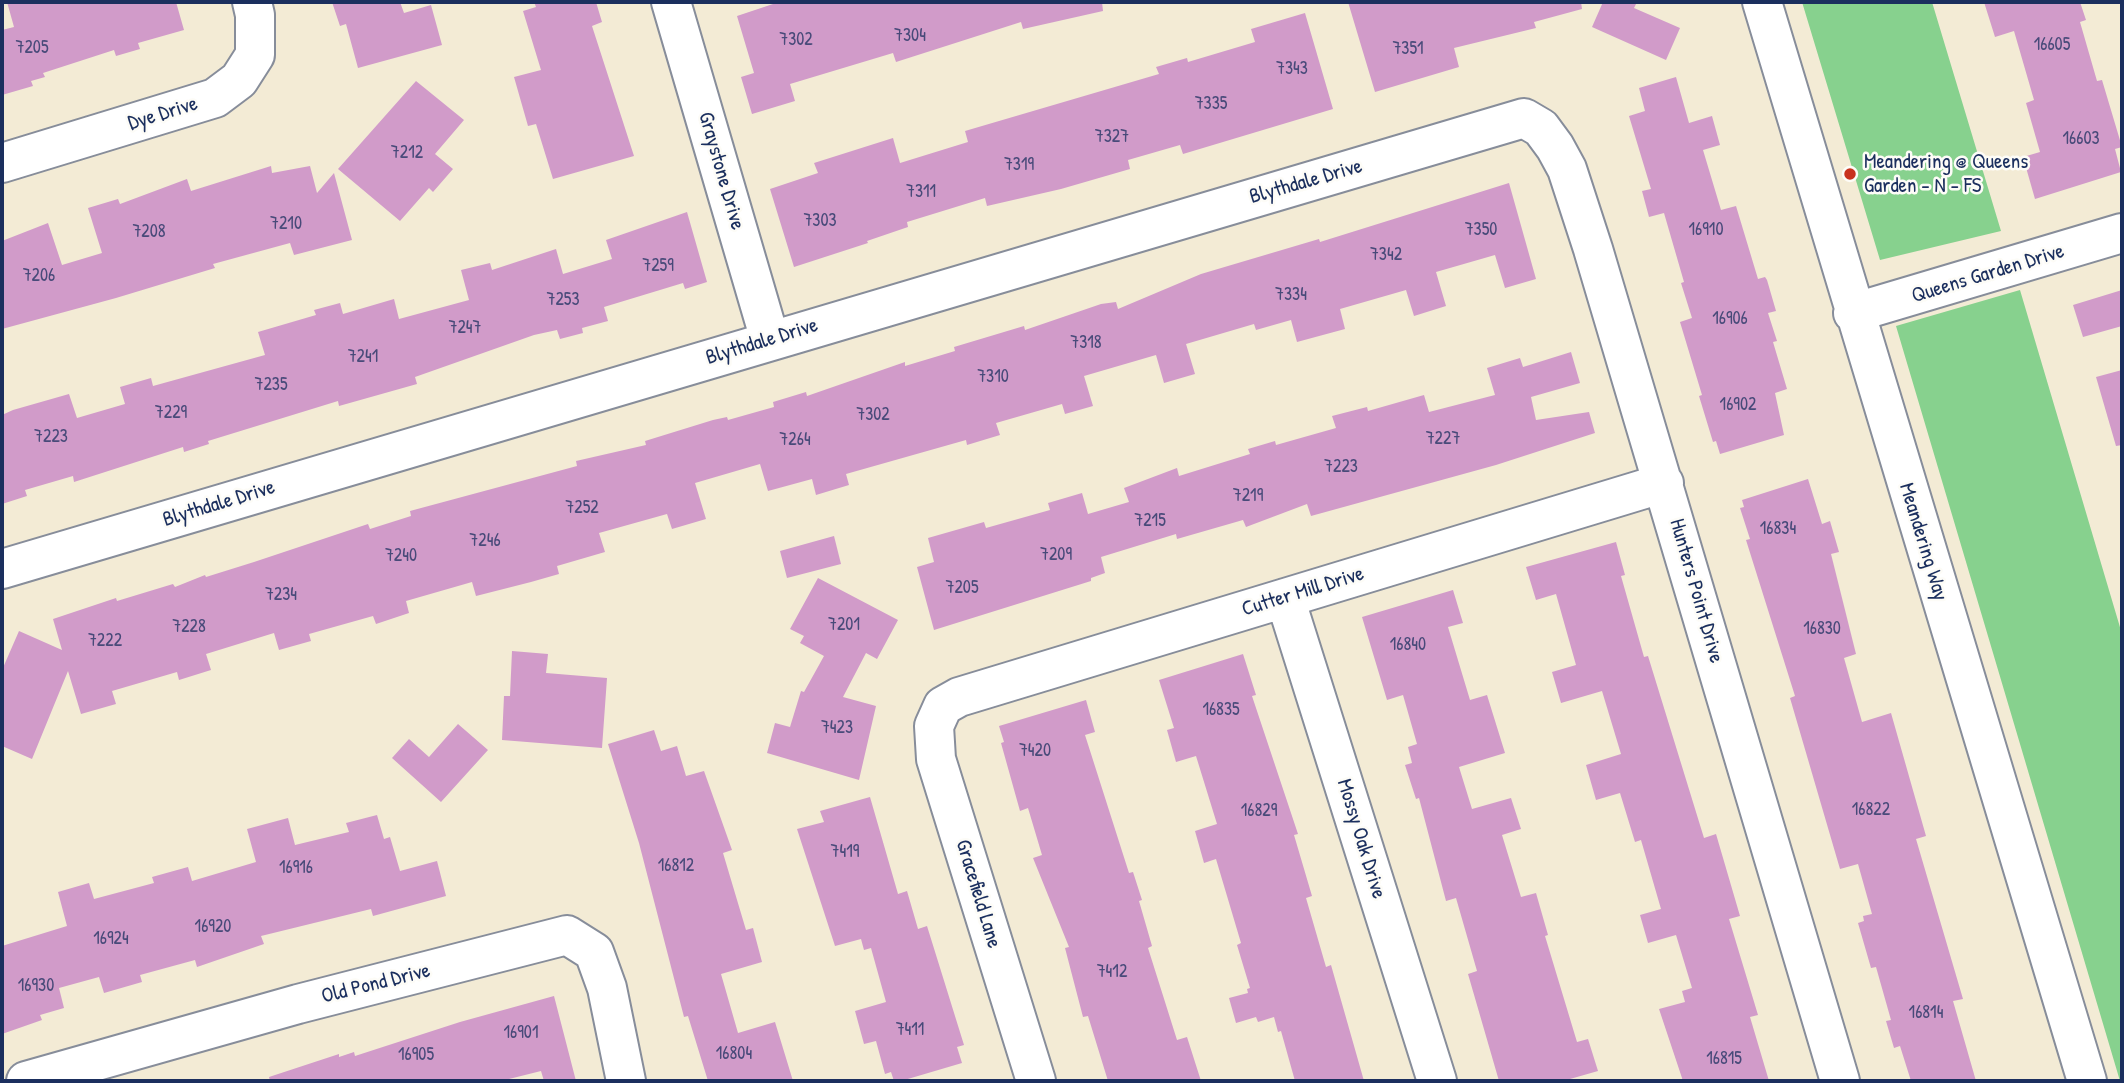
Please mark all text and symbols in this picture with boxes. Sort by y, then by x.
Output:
house number: 7304 [894,25,926,47]
house number: 7302 [779,29,813,51]
house number: 16605 [2034,34,2070,56]
house number: 7205 [15,37,49,59]
house number: 7351 [1392,38,1424,60]
house number: 7343 [1276,58,1308,80]
street label: Dye Drive [125,91,201,137]
house number: 7335 [1195,93,1227,115]
street label: Graystone Drive [692,109,750,233]
house number: 7327 [1095,126,1129,148]
house number: 16603 [2062,128,2100,150]
house number: 7212 [391,142,423,164]
place label: Meandering @ Queens Garden - N - FS [1864,149,2028,199]
house number: 7319 [1004,154,1034,176]
street label: Blythdale Drive [1247,154,1365,210]
marker: Meandering @ Queens Garden - N - FS [1842,166,1858,182]
house number: 7311 [906,181,936,203]
house number: 7303 [803,210,837,232]
house number: 7210 [270,213,302,235]
house number: 7350 [1465,219,1497,241]
house number: 16910 [1689,219,1723,241]
house number: 7208 [132,221,166,243]
street label: Queens Garden Drive [1909,239,2067,309]
house number: 7342 [1370,244,1402,266]
house number: 7259 [642,255,674,277]
house number: 7206 [23,265,55,287]
house number: 7334 [1275,284,1307,306]
house number: 7253 [546,289,580,311]
house number: 16906 [1712,308,1748,330]
street label: Blythdale Drive [703,313,821,371]
house number: 7247 [449,317,481,339]
house number: 7318 [1070,332,1102,354]
house number: 7241 [348,346,378,368]
house number: 7310 [977,366,1009,388]
house number: 7235 [254,374,288,396]
house number: 16902 [1720,394,1756,416]
house number: 7229 [155,402,187,424]
house number: 7302 [856,404,890,426]
house number: 7223 [34,426,68,448]
house number: 7227 [1426,428,1460,450]
house number: 7264 [779,429,811,451]
house number: 7223 [1324,456,1358,478]
street label: Blythdale Drive [160,475,278,533]
street label: Meandering Way [1893,480,1953,604]
house number: 7219 [1233,485,1263,507]
house number: 7252 [565,497,599,519]
house number: 7215 [1134,510,1166,532]
street label: Hunters Point Drive [1663,516,1729,666]
house number: 16834 [1760,518,1796,540]
house number: 7246 [469,530,501,552]
house number: 7209 [1040,544,1072,566]
house number: 7240 [385,545,417,567]
street label: Cutter Mill Drive [1239,561,1367,623]
house number: 7205 [945,577,979,599]
house number: 7234 [265,584,297,606]
house number: 7201 [828,614,860,636]
house number: 7228 [172,616,206,638]
house number: 16830 [1803,618,1841,640]
house number: 7222 [88,630,122,652]
house number: 16840 [1390,634,1426,656]
house number: 16835 [1202,699,1240,721]
house number: 7423 [821,717,853,739]
house number: 7420 [1019,740,1051,762]
street label: Mossy Oak Drive [1331,776,1391,902]
house number: 16822 [1852,799,1890,821]
house number: 16829 [1241,800,1277,822]
street label: Gracefield Lane [950,837,1006,951]
house number: 7419 [831,841,859,863]
house number: 16812 [658,855,694,877]
house number: 16916 [279,857,313,879]
house number: 16920 [195,916,231,938]
house number: 16924 [93,928,129,950]
street label: Old Pond Drive [319,958,433,1010]
house number: 7412 [1097,961,1127,983]
house number: 16930 [18,975,54,997]
house number: 16814 [1909,1002,1943,1024]
house number: 7411 [896,1019,924,1041]
house number: 16901 [504,1022,538,1044]
house number: 16804 [716,1043,752,1065]
house number: 16905 [398,1044,434,1066]
house number: 16815 [1706,1048,1742,1070]

